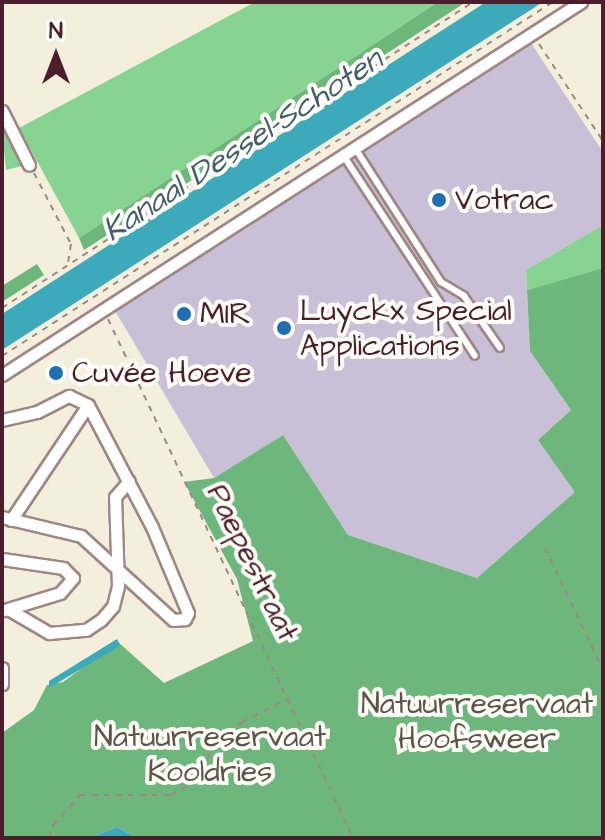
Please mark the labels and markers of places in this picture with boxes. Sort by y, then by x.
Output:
place label: Votrac [455,182,554,218]
marker: Votrac [430,191,448,209]
place label: Luyckx Special Applications [300,293,512,364]
place label: MIR [200,296,251,332]
marker: MIR [175,305,193,323]
marker: Luyckx Special Applications [275,319,293,337]
place label: Cuvée Hoeve [72,355,252,391]
marker: Cuvée Hoeve [47,364,65,382]

